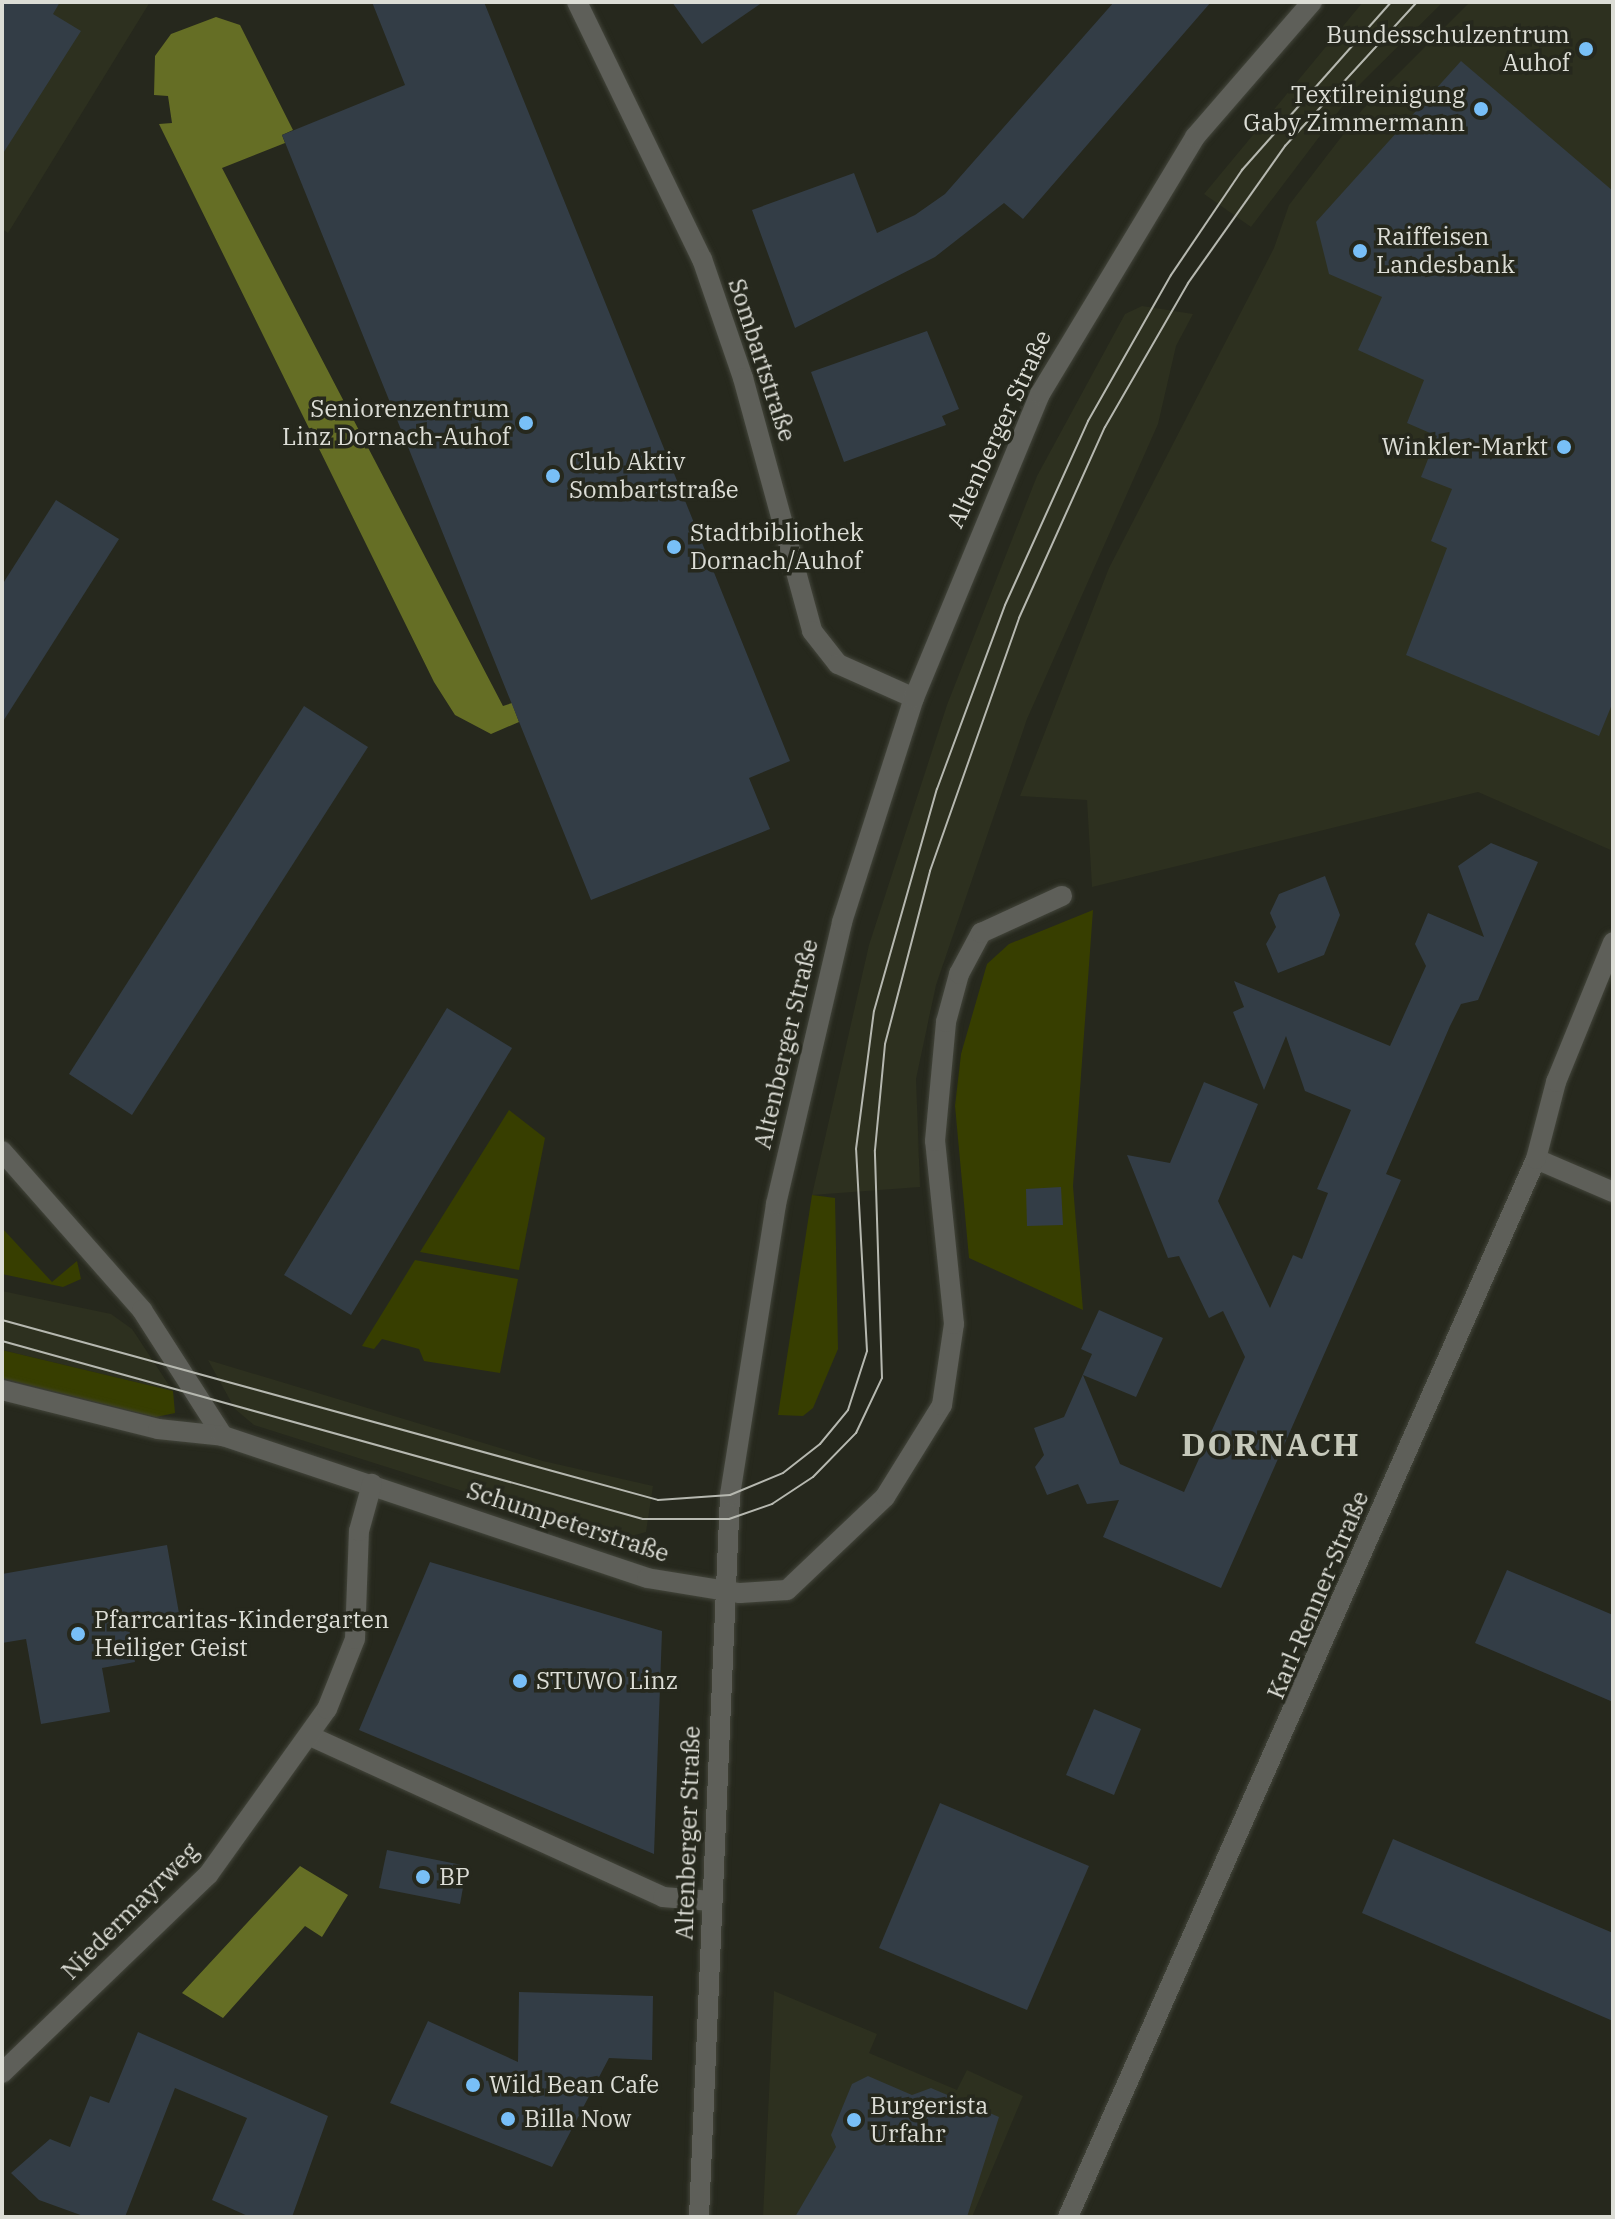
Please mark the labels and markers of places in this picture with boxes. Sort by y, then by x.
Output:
place label: Bundesschulzentrum Auhof [1326,21,1570,77]
marker: Bundesschulzentrum Auhof [1577,40,1595,58]
place label: Textilreinigung Gaby Zimmermann [1243,81,1465,137]
marker: Textilreinigung Gaby Zimmermann [1472,100,1490,118]
place label: Raiffeisen Landesbank [1376,223,1515,279]
marker: Raiffeisen Landesbank [1351,242,1369,260]
place label: Seniorenzentrum Linz Dornach-Auhof [282,395,510,451]
marker: Seniorenzentrum Linz Dornach-Auhof [517,414,535,432]
place label: Winkler-Markt [1381,433,1548,461]
marker: Winkler-Markt [1555,438,1573,456]
place label: Club Aktiv Sombartstraße [569,448,739,504]
marker: Club Aktiv Sombartstraße [544,467,562,485]
place label: Stadtbibliothek Dornach/Auhof [690,519,864,575]
marker: Stadtbibliothek Dornach/Auhof [665,538,683,556]
place label: Pfarrcaritas-Kindergarten Heiliger Geist [94,1606,389,1662]
marker: Pfarrcaritas-Kindergarten Heiliger Geist [69,1625,87,1643]
place label: STUWO Linz [536,1667,678,1695]
marker: STUWO Linz [511,1672,529,1690]
place label: BP [439,1863,470,1891]
marker: BP [414,1868,432,1886]
place label: Wild Bean Cafe [489,2071,659,2099]
marker: Wild Bean Cafe [464,2076,482,2094]
place label: Burgerista Urfahr [870,2092,988,2148]
place label: Billa Now [524,2105,631,2133]
marker: Billa Now [499,2110,517,2128]
marker: Burgerista Urfahr [845,2111,863,2129]

